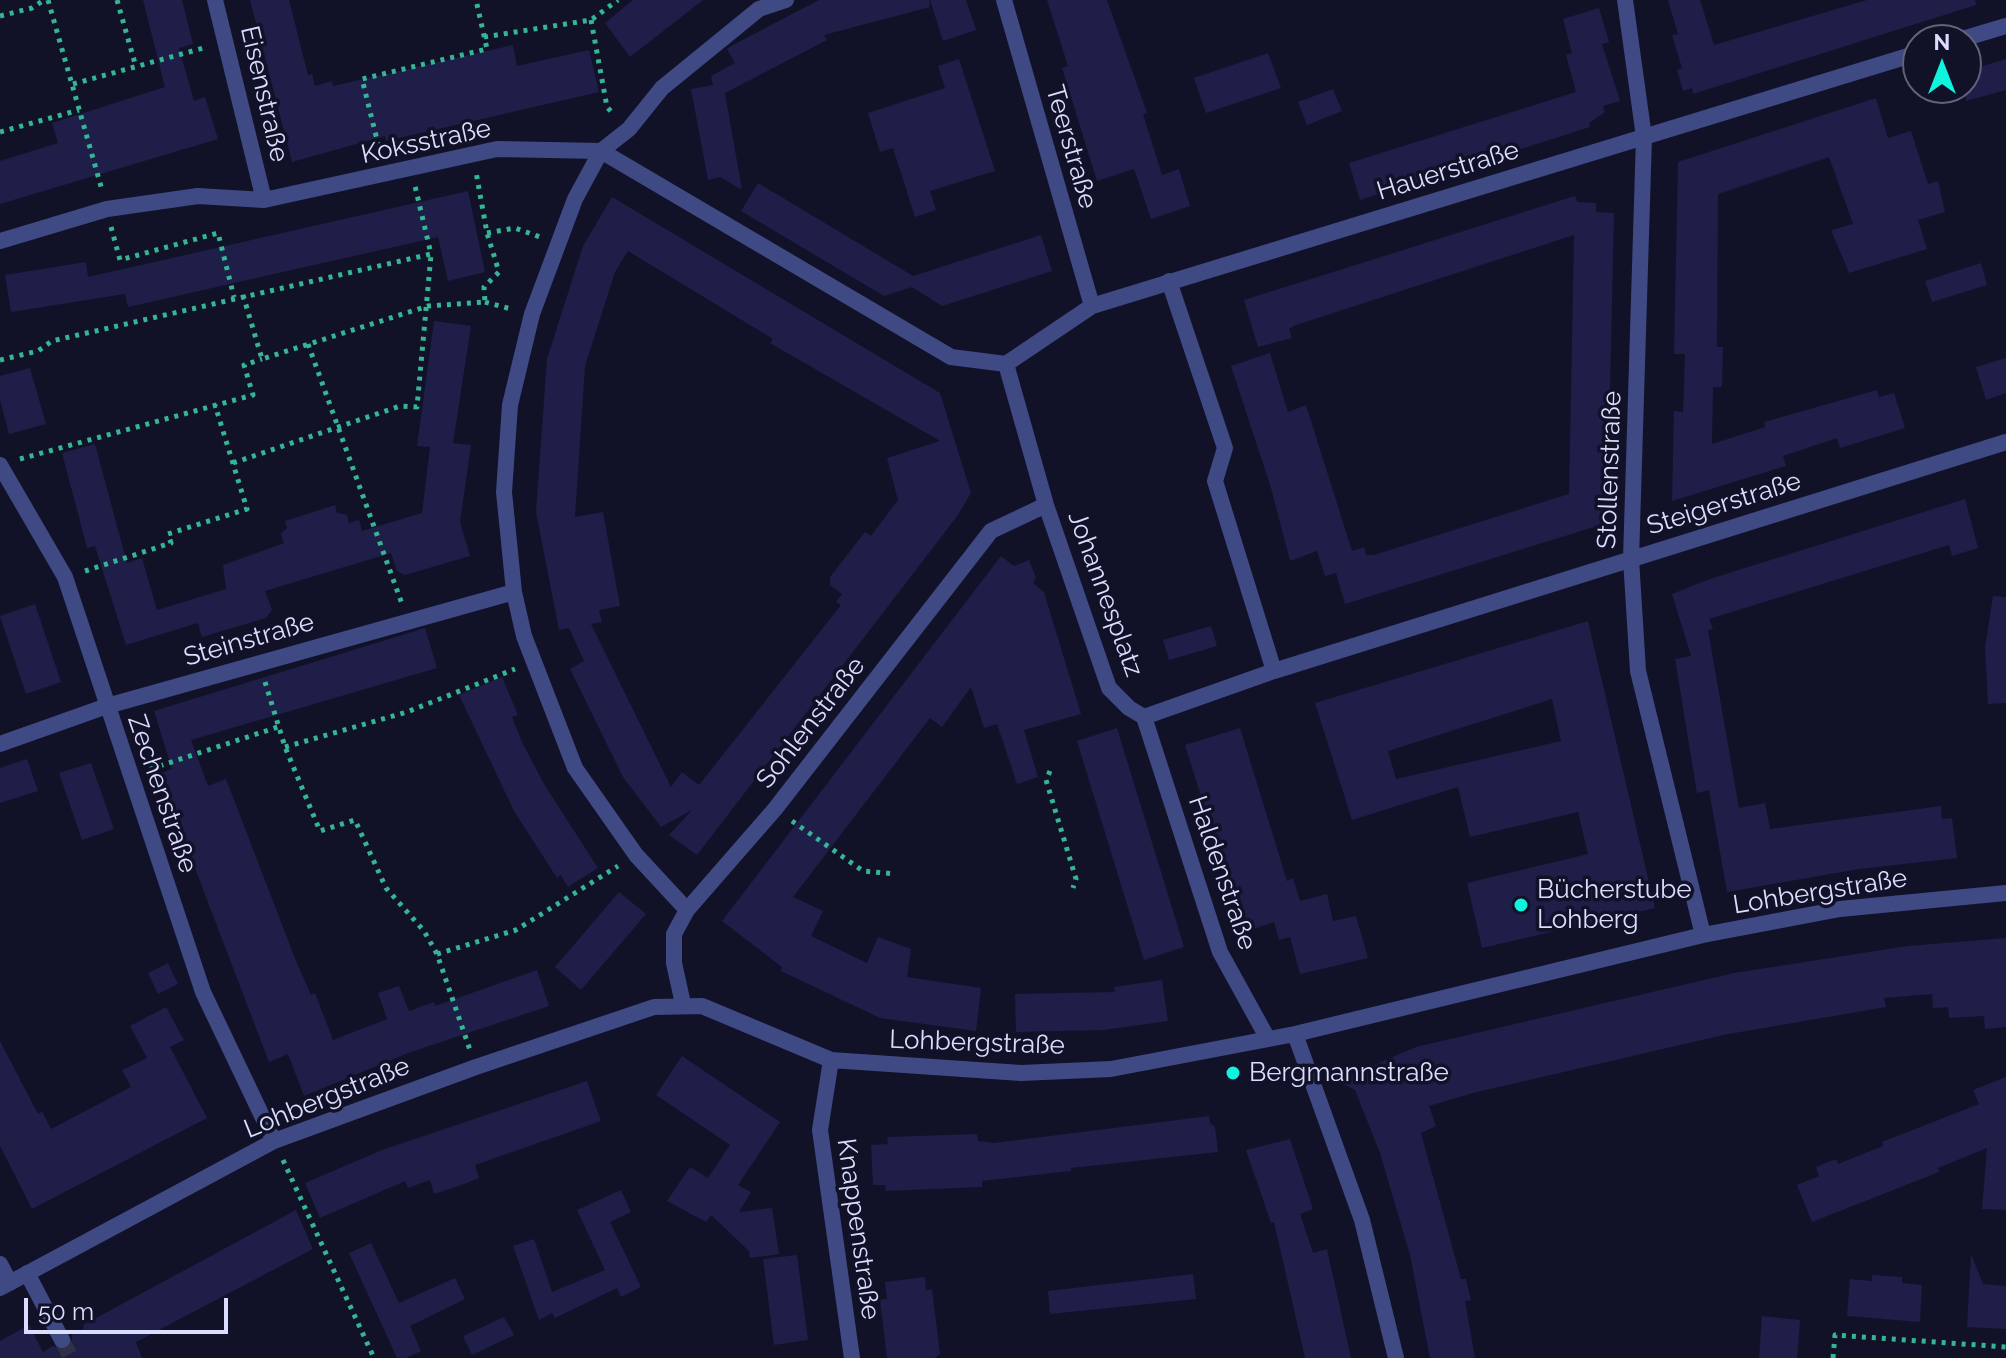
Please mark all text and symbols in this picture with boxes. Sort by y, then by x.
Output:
street label: Eisenstraße [233,23,295,165]
north arrow [1902,24,1982,104]
text: N [1934,29,1950,55]
street label: Teerstraße [1039,82,1103,212]
street label: Koksstraße [358,113,494,171]
street label: Hauerstraße [1373,135,1523,207]
street label: Stollenstraße [1592,390,1628,550]
street label: Steigerstraße [1643,466,1805,542]
street label: Johannesplatz [1061,507,1149,681]
street label: Steinstraße [180,607,318,673]
street label: Sohlenstraße [750,651,872,795]
street label: Zechenstraße [120,711,204,877]
street label: Haldenstraße [1181,792,1263,954]
street label: Lohbergstraße [1731,863,1909,921]
place label: Bücherstube Lohberg [1537,874,1692,936]
marker: Bücherstube Lohberg [1512,896,1530,914]
street label: Lohbergstraße [889,1024,1065,1062]
street label: Lohbergstraße [240,1051,414,1145]
place label: Bergmannstraße [1249,1057,1449,1089]
marker: Bergmannstraße [1224,1064,1242,1082]
street label: Knappenstraße [830,1136,886,1322]
scale bar [28,1282,232,1332]
text: 50 m [38,1297,94,1326]

